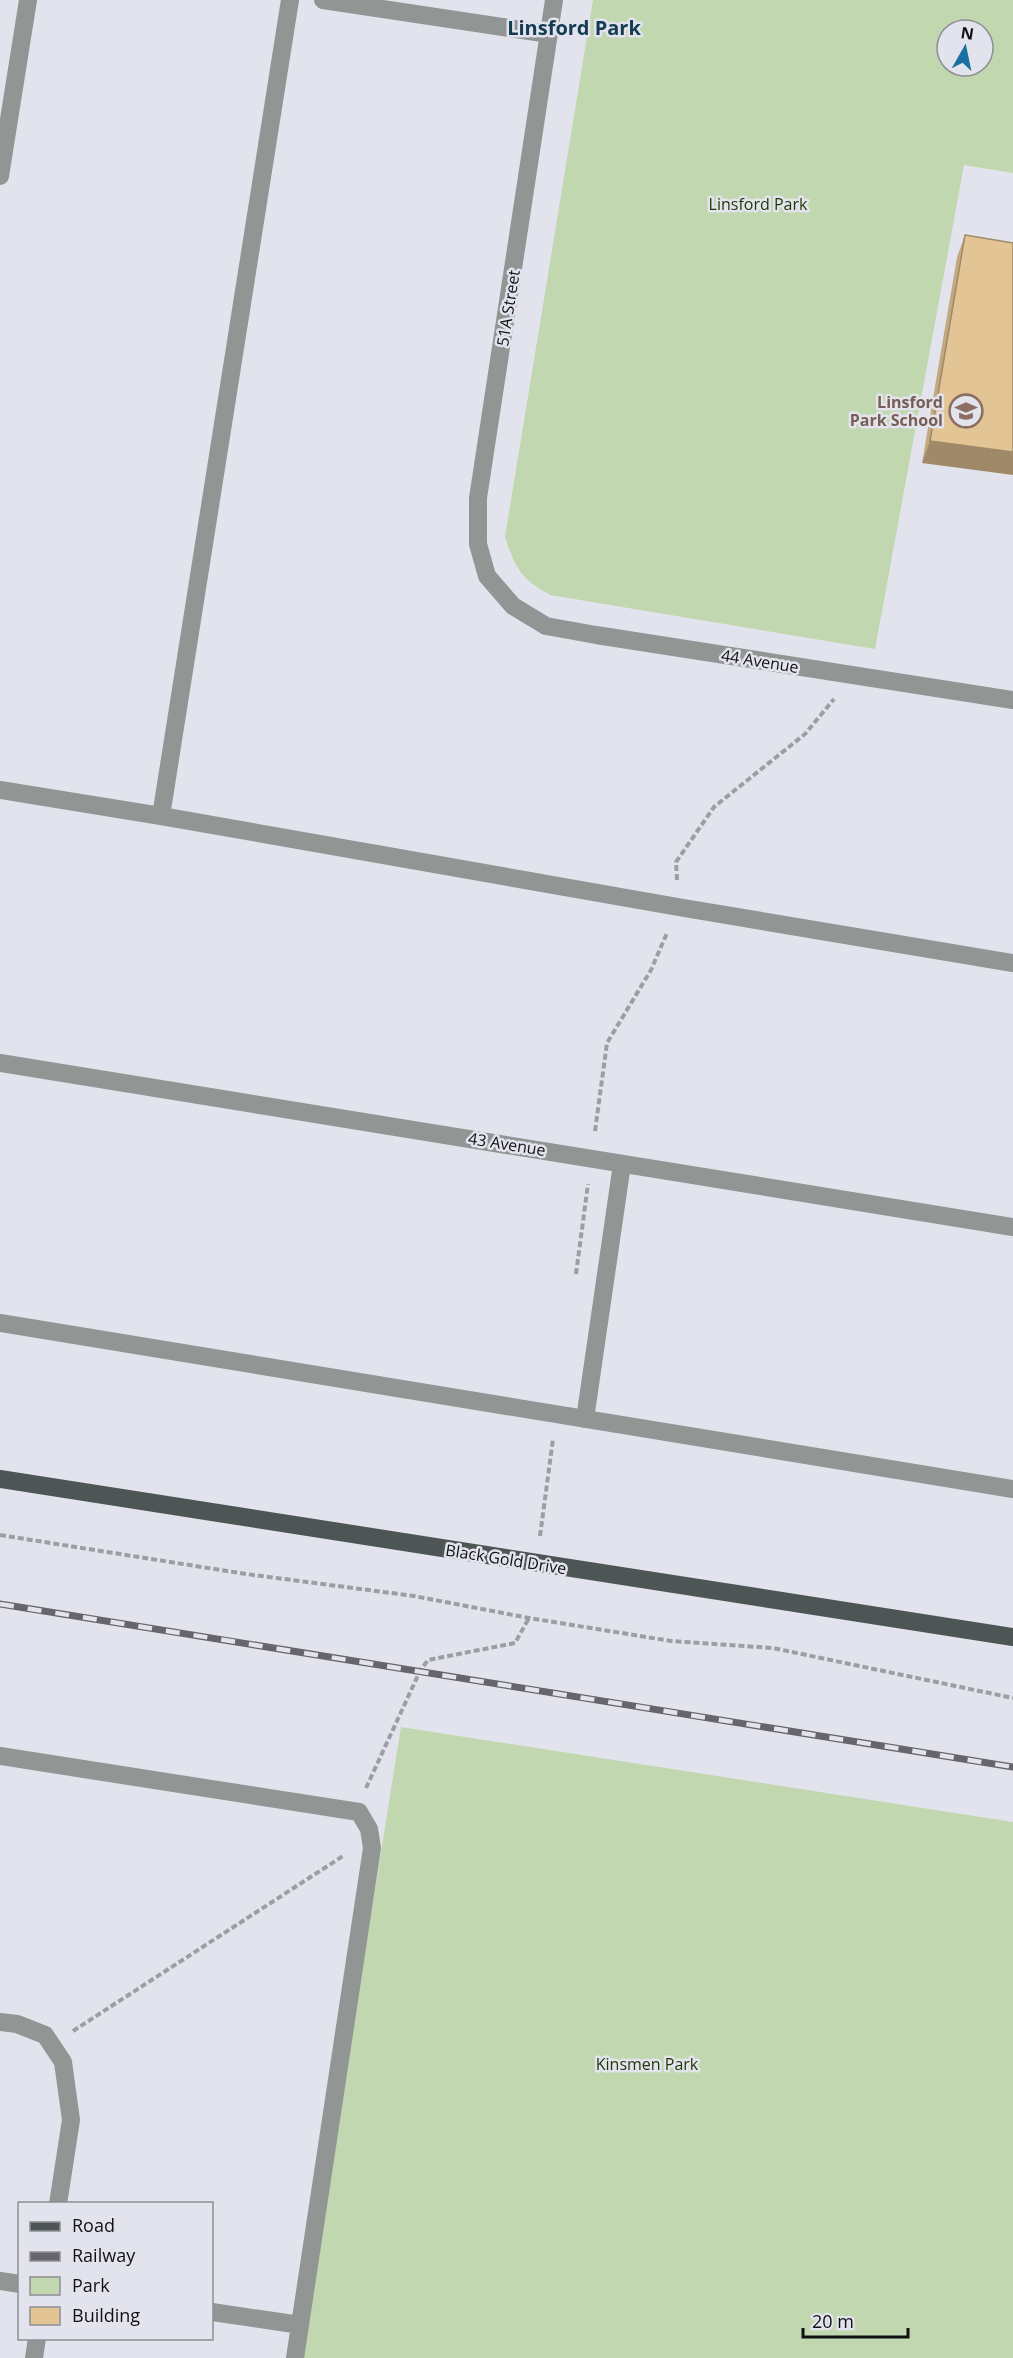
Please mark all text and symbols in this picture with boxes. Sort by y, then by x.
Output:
district label: Linsford Park [507,14,641,41]
north arrow [935,18,995,78]
text: N [959,21,975,45]
park label: Linsford Park [709,193,808,215]
street label: 51A Street [491,268,525,348]
place label: Linsford Park School [850,391,943,431]
school or university icon: Linsford Park School [948,393,984,429]
street label: 44 Avenue [720,644,800,678]
street label: 43 Avenue [467,1127,547,1161]
street label: Black Gold Drive [444,1539,568,1579]
park label: Kinsmen Park [596,2053,699,2075]
legend [18,2202,213,2340]
text: Road [72,2213,115,2237]
text: Railway [72,2243,136,2267]
text: Park [72,2273,110,2297]
scale bar [803,2301,908,2339]
text: Building [72,2303,140,2327]
text: 20 m [812,2309,854,2333]

